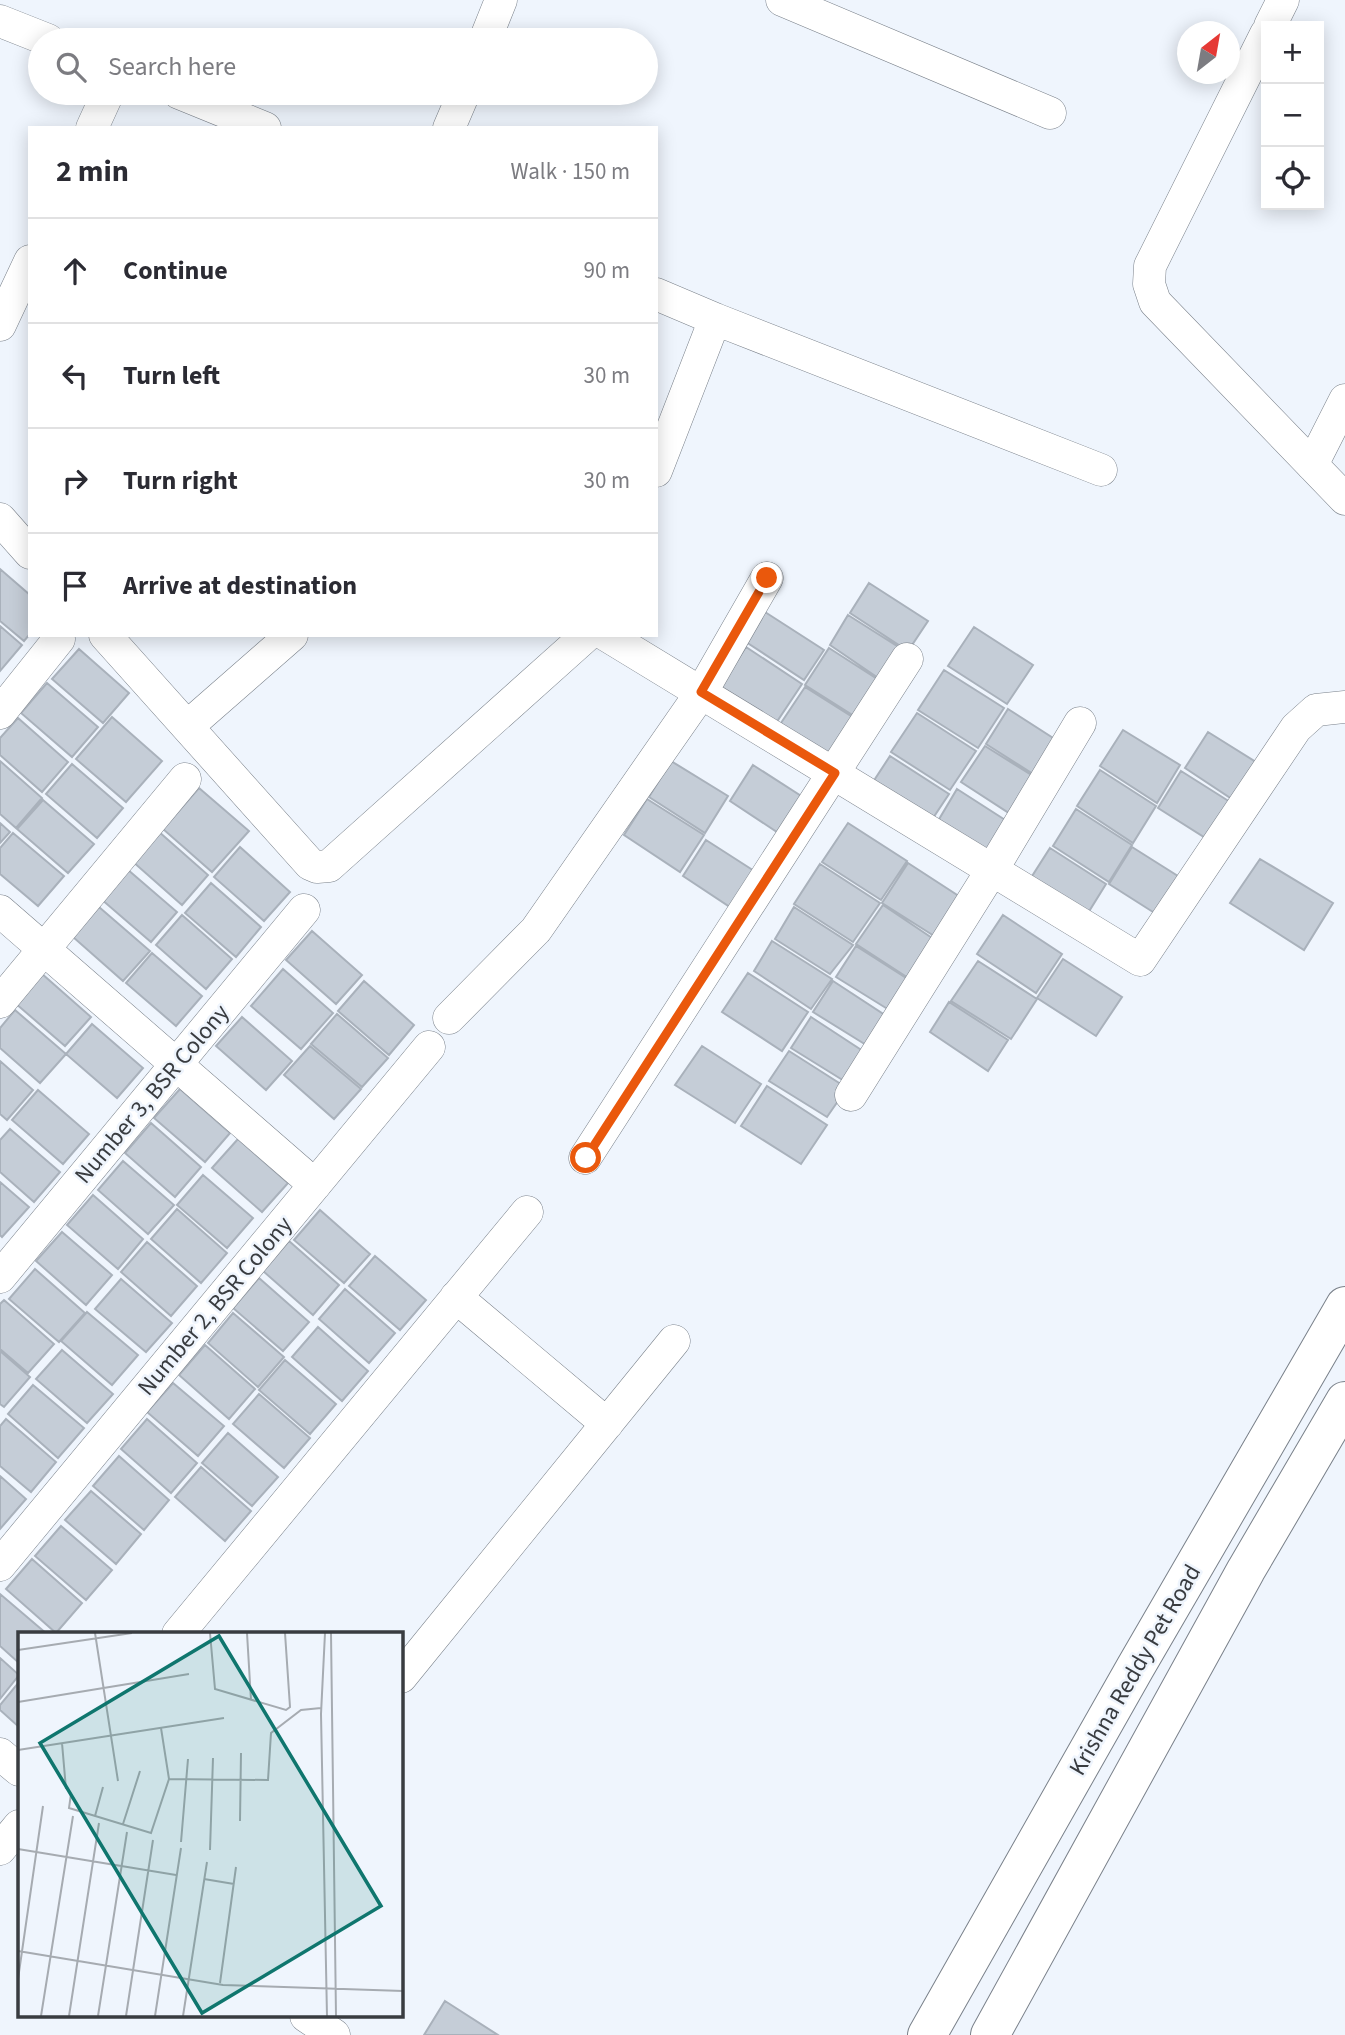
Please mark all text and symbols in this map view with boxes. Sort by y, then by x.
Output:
north arrow [1177,21,1240,84]
map controls [1261,21,1324,210]
button: + [1261,21,1324,84]
search box [28,28,658,105]
icon: search [52,48,90,86]
text: Search here [108,48,236,85]
button: − [1261,84,1324,147]
button: locate [1261,147,1324,210]
text: 2 min [56,150,129,193]
text: Walk · 150 m [511,155,630,188]
icon: ahead [56,252,94,290]
text: Continue [123,252,228,289]
text: 90 m [583,254,630,287]
icon: left [56,357,94,395]
text: Turn left [123,357,220,394]
text: 30 m [583,359,630,392]
icon: right [56,462,94,500]
text: Turn right [123,462,238,499]
text: 30 m [583,464,630,497]
route end [751,562,782,593]
icon: arrive [56,567,94,605]
text: Arrive at destination [123,567,357,604]
street label: Number 3, BSR Colony [66,997,238,1191]
route start [570,1142,601,1173]
street label: Number 2, BSR Colony [129,1209,301,1403]
street label: Krishna Reddy Pet Road [1060,1558,1210,1782]
inset map [18,1632,402,2018]

